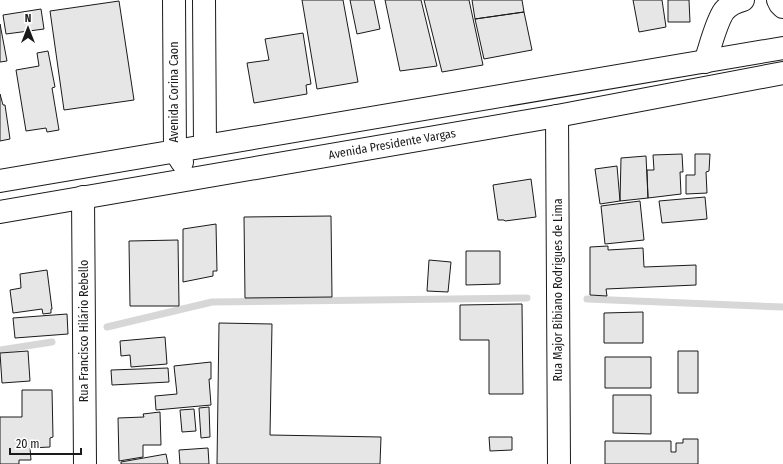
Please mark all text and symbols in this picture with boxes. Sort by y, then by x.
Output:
north arrow [8,8,48,48]
text: N [25,12,31,25]
street label: Avenida Corina Caon [167,42,181,142]
street label: Avenida Presidente Vargas [327,126,457,162]
street label: Rua Major Bibiano Rodrigues de Lima [551,198,565,382]
street label: Rua Francisco Hilário Rebello [77,260,91,402]
scale bar [10,430,81,456]
text: 20 m [16,437,40,451]

